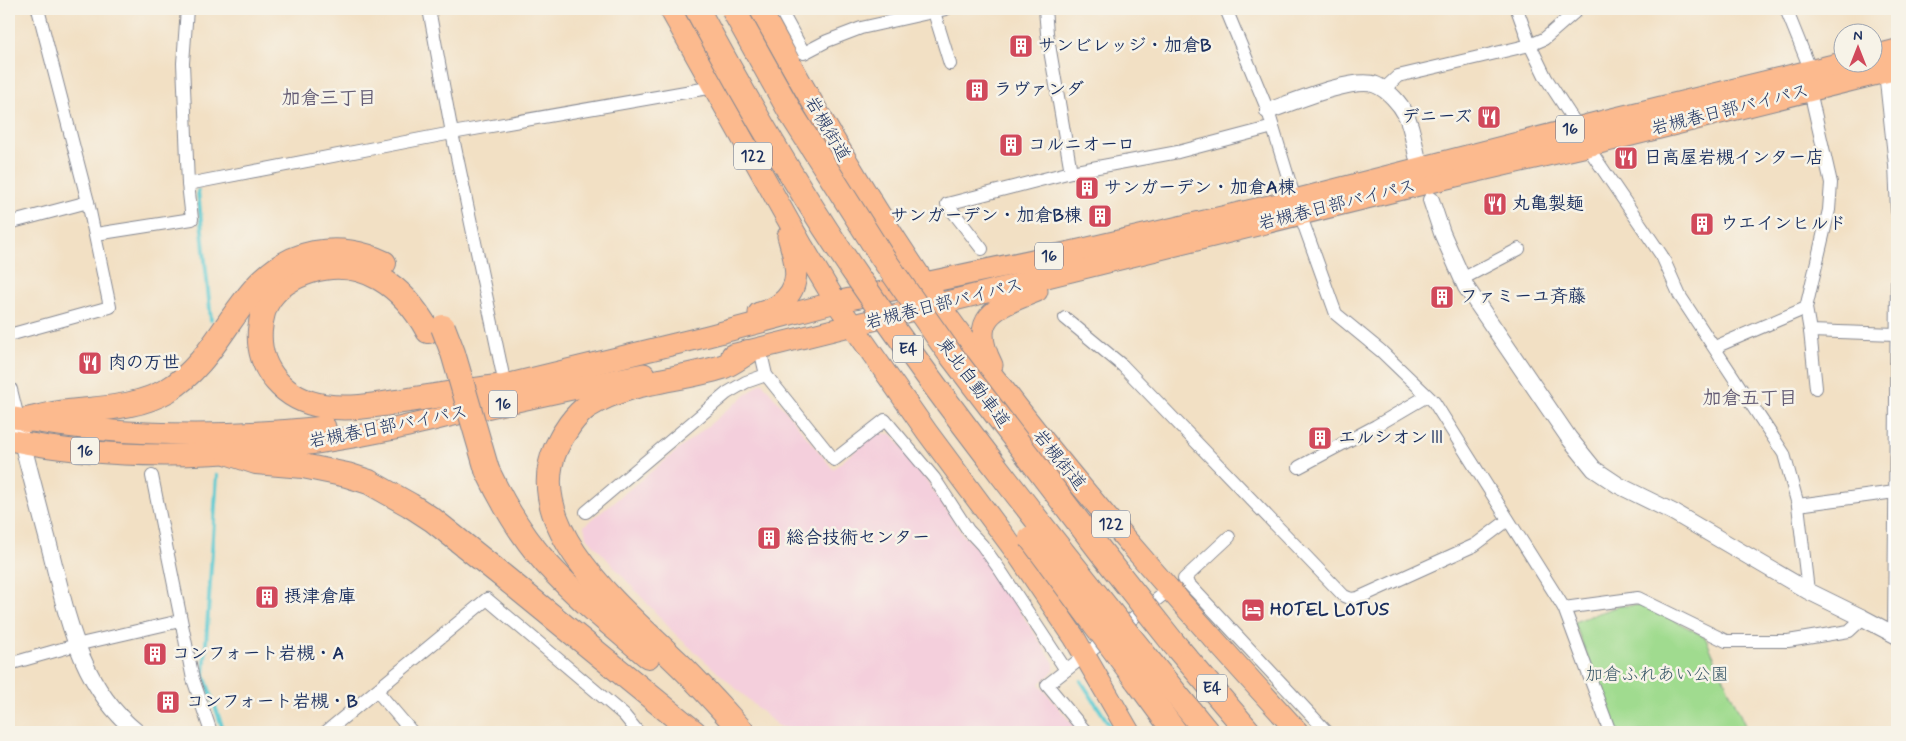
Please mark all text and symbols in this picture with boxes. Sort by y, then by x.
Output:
north arrow [1834,22,1884,72]
text: N [1853,27,1863,45]
building icon: サンビレッジ・加倉B [1008,33,1034,59]
place label: サンビレッジ・加倉B [1038,34,1212,58]
building icon: ラヴァンダ [964,77,990,103]
place label: ラヴァンダ [994,78,1084,102]
street label: 岩槻春日部バイパス [1649,79,1811,141]
district label: 加倉三丁目 [281,86,377,111]
street label: 岩槻街道 [799,92,855,166]
restaurant icon: デニーズ [1476,104,1502,130]
place label: デニーズ [1402,105,1472,129]
road number: 16 [1556,116,1584,142]
building icon: コルニオーロ [998,132,1024,158]
place label: コルニオーロ [1028,133,1135,157]
road number: 122 [734,142,772,170]
restaurant icon: 日高屋岩槻インター店 [1613,145,1639,171]
place label: 日高屋岩槻インター店 [1644,146,1824,170]
street label: 岩槻春日部バイパス [1256,174,1418,236]
building icon: サンガーデン・加倉A棟 [1074,175,1100,201]
place label: サンガーデン・加倉A棟 [1104,176,1296,200]
restaurant icon: 丸亀製麺 [1482,191,1508,217]
place label: 丸亀製麺 [1512,192,1584,216]
building icon: サンガーデン・加倉B棟 [1087,203,1113,229]
place label: サンガーデン・加倉B棟 [891,204,1082,228]
building icon: ウエインヒルド [1689,211,1715,237]
place label: ウエインヒルド [1720,212,1846,236]
road number: 16 [1035,242,1063,270]
street label: 岩槻春日部バイパス [863,273,1025,335]
building icon: ファミーユ斉藤 [1429,284,1455,310]
place label: ファミーユ斉藤 [1460,285,1586,309]
street label: 東北自動車道 [931,333,1015,433]
road number: E4 [893,336,923,362]
restaurant icon: 肉の万世 [77,350,103,376]
place label: 肉の万世 [108,351,180,375]
district label: 加倉五丁目 [1702,386,1798,411]
road number: 16 [489,390,517,418]
street label: 岩槻春日部バイパス [306,400,470,454]
street label: 岩槻街道 [1027,424,1091,496]
building icon: エルシオンⅢ [1307,425,1333,451]
place label: エルシオンⅢ [1338,426,1446,450]
road number: 16 [71,438,99,464]
road number: 122 [1092,510,1130,538]
building icon: 総合技術センター [756,525,782,551]
place label: 総合技術センター [786,526,930,550]
building icon: 摂津倉庫 [254,584,280,610]
place label: 摂津倉庫 [284,585,356,609]
hotel icon: HOTEL LOTUS [1240,597,1266,623]
place label: HOTEL LOTUS [1270,598,1390,622]
building icon: コンフォート岩槻・A [142,641,168,667]
place label: コンフォート岩槻・A [172,642,344,666]
park label: 加倉ふれあい公園 [1585,663,1729,687]
road number: E4 [1197,674,1227,701]
building icon: コンフォート岩槻・B [155,689,181,715]
place label: コンフォート岩槻・B [186,690,359,714]

